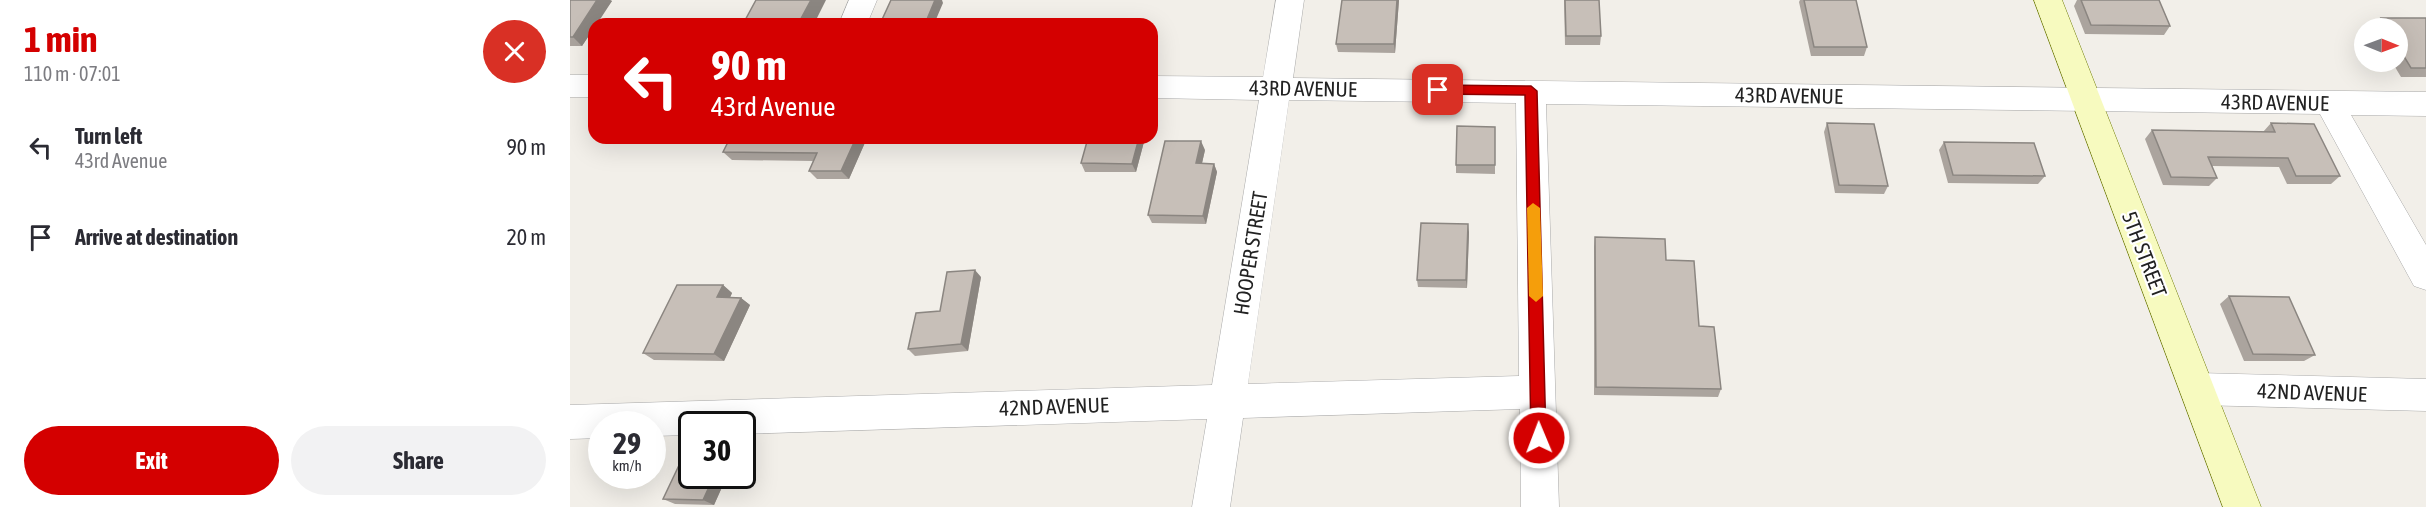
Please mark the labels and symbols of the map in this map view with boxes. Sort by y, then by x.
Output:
north arrow [2354,18,2408,72]
pin [1412,64,1463,115]
street label: 43RD AVENUE [1249,75,1357,101]
street label: 43RD AVENUE [1735,82,1843,108]
street label: 43RD AVENUE [2221,89,2329,115]
street label: HOOPER STREET [1228,189,1272,317]
street label: 5TH STREET [2118,208,2172,300]
street label: 42ND AVENUE [2257,378,2367,406]
street label: 42ND AVENUE [999,392,1109,420]
position arrow [1507,406,1571,470]
speed limit sign: 30 [678,411,756,489]

